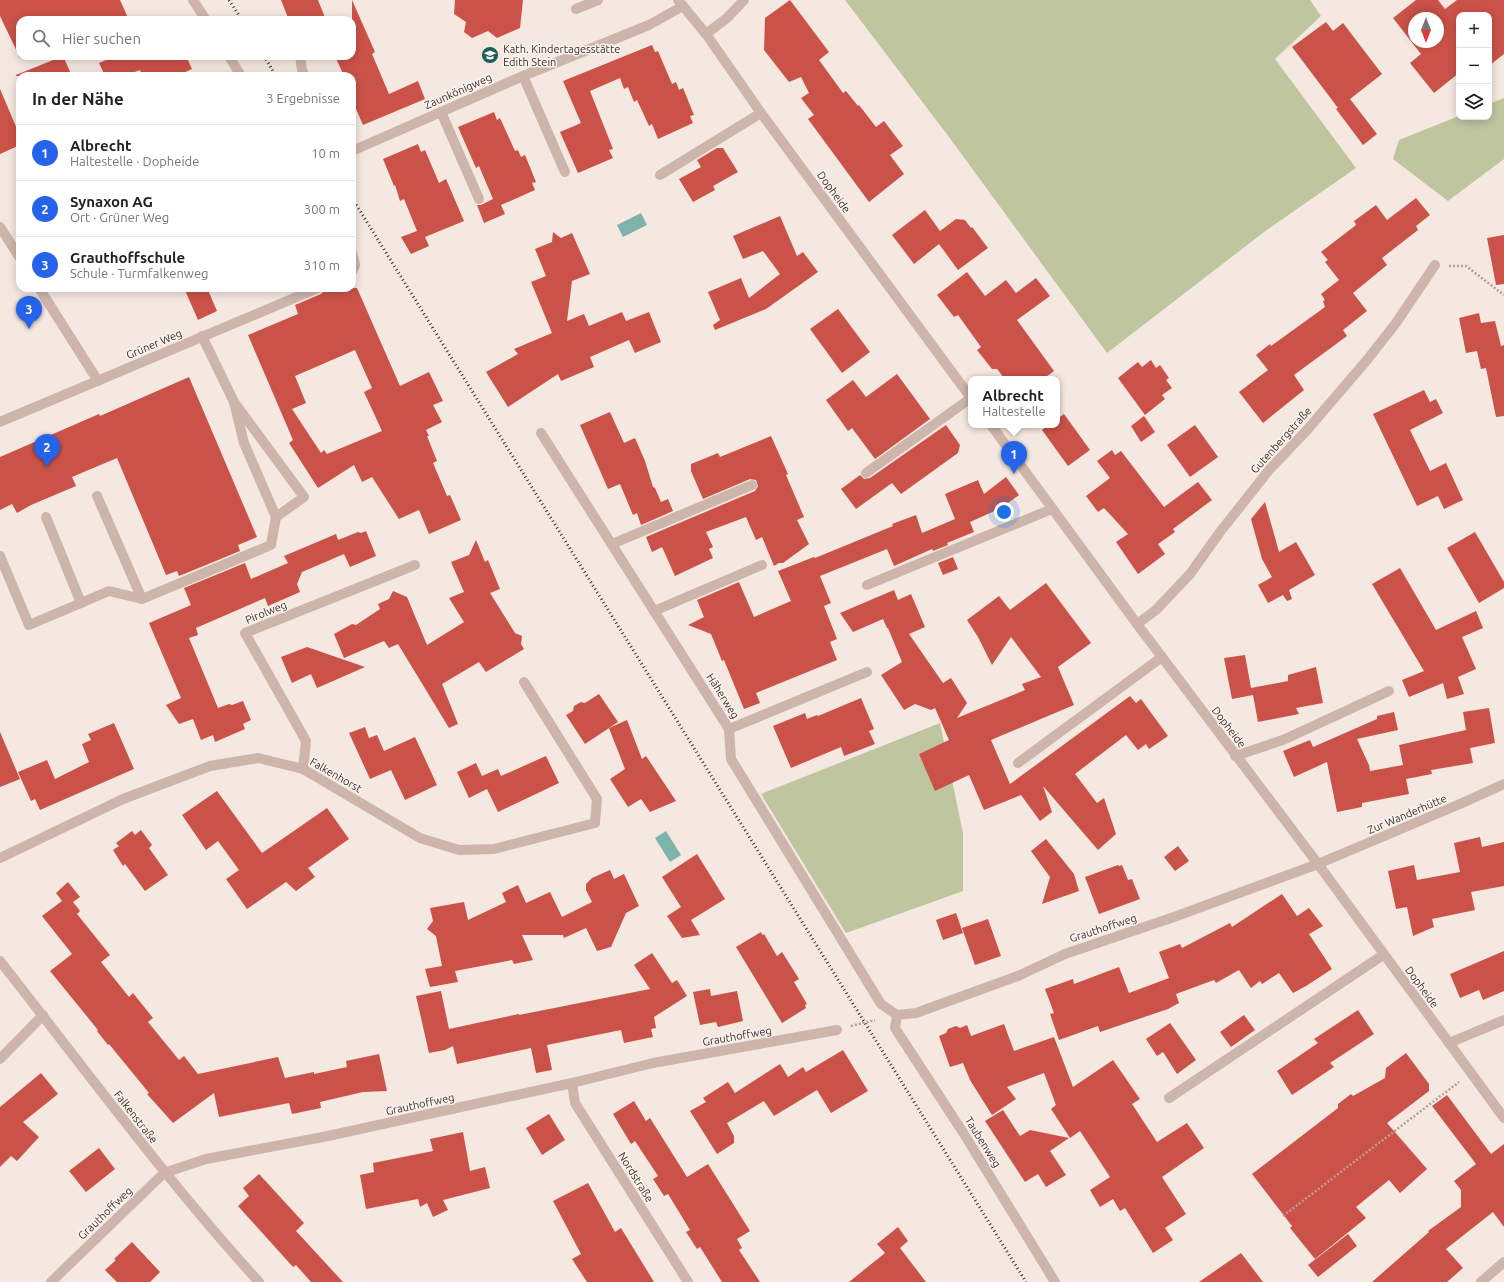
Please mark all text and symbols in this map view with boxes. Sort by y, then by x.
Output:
north arrow [1408,12,1444,48]
map controls [1456,12,1492,120]
button: + [1456,12,1492,48]
search box [16,16,356,60]
icon: search [30,27,52,49]
text: Hier suchen [62,30,141,47]
place label: Kath. Kindertagesstätte Edith Stein [503,43,620,68]
school or university icon: Kath. Kindertagesstätte Edith Stein [480,45,500,65]
button: − [1456,48,1492,84]
street label: Zaunkönigweg [422,71,494,111]
button: layers [1456,84,1492,120]
text: In der Nähe [32,89,124,108]
text: 3 Ergebnisse [266,91,340,105]
text: Albrecht [70,137,131,154]
text: 1 [41,146,49,160]
text: 10 m [311,146,340,160]
text: Haltestelle · Dopheide [70,154,199,168]
street label: Dopheide [815,169,853,215]
text: Synaxon AG [70,193,153,210]
text: 2 [41,202,49,216]
text: 300 m [304,202,340,216]
text: Ort · Grüner Weg [70,210,169,224]
text: Grauthoffschule [70,249,185,266]
text: 3 [41,258,49,272]
text: 310 m [304,258,340,272]
text: Schule · Turmfalkenweg [70,266,209,280]
pin: 3 [16,296,42,329]
street label: Grüner Weg [124,327,184,361]
popup [968,376,1060,428]
text: Albrecht [982,387,1044,404]
text: Haltestelle [982,404,1046,418]
street label: Gutenbergstraße [1248,404,1314,476]
pin: 2 [34,434,60,467]
pin: 1 [1001,441,1027,474]
your location [994,502,1014,522]
street label: Pirolweg [244,598,288,626]
street label: Häherweg [704,671,742,721]
street label: Dopheide [1210,704,1248,750]
street label: Falkenhorst [308,755,365,795]
street label: Zur Wanderhütte [1366,792,1448,836]
street label: Grauthoffweg [1068,911,1138,945]
street label: Dopheide [1403,964,1441,1010]
street label: Grauthoffweg [702,1024,772,1048]
street label: Falkenstraße [112,1088,160,1146]
street label: Grauthoffweg [385,1091,455,1117]
street label: Taubenweg [963,1115,1003,1169]
street label: Nordstraße [616,1150,656,1204]
street label: Grauthoffweg [76,1184,134,1242]

